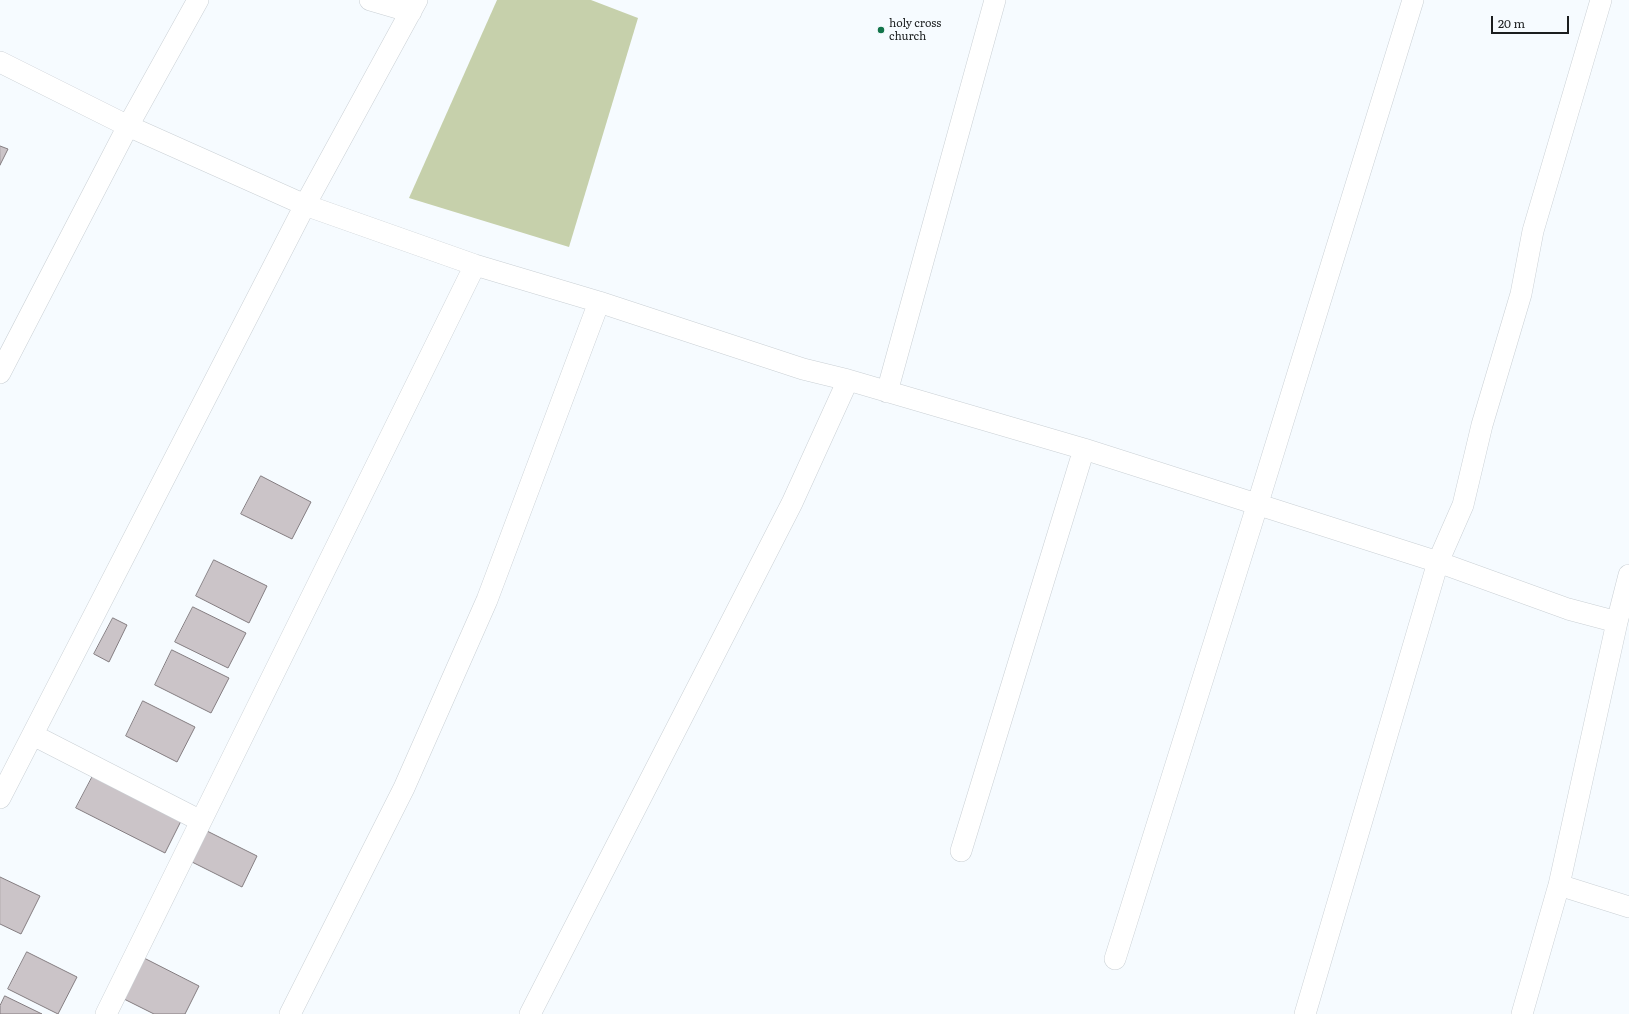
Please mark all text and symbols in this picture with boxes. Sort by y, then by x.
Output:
scale bar [1493,8,1571,34]
text: 20 m [1498,14,1525,32]
place label: holy cross church [889,17,941,43]
marker: holy cross church [876,25,886,35]

